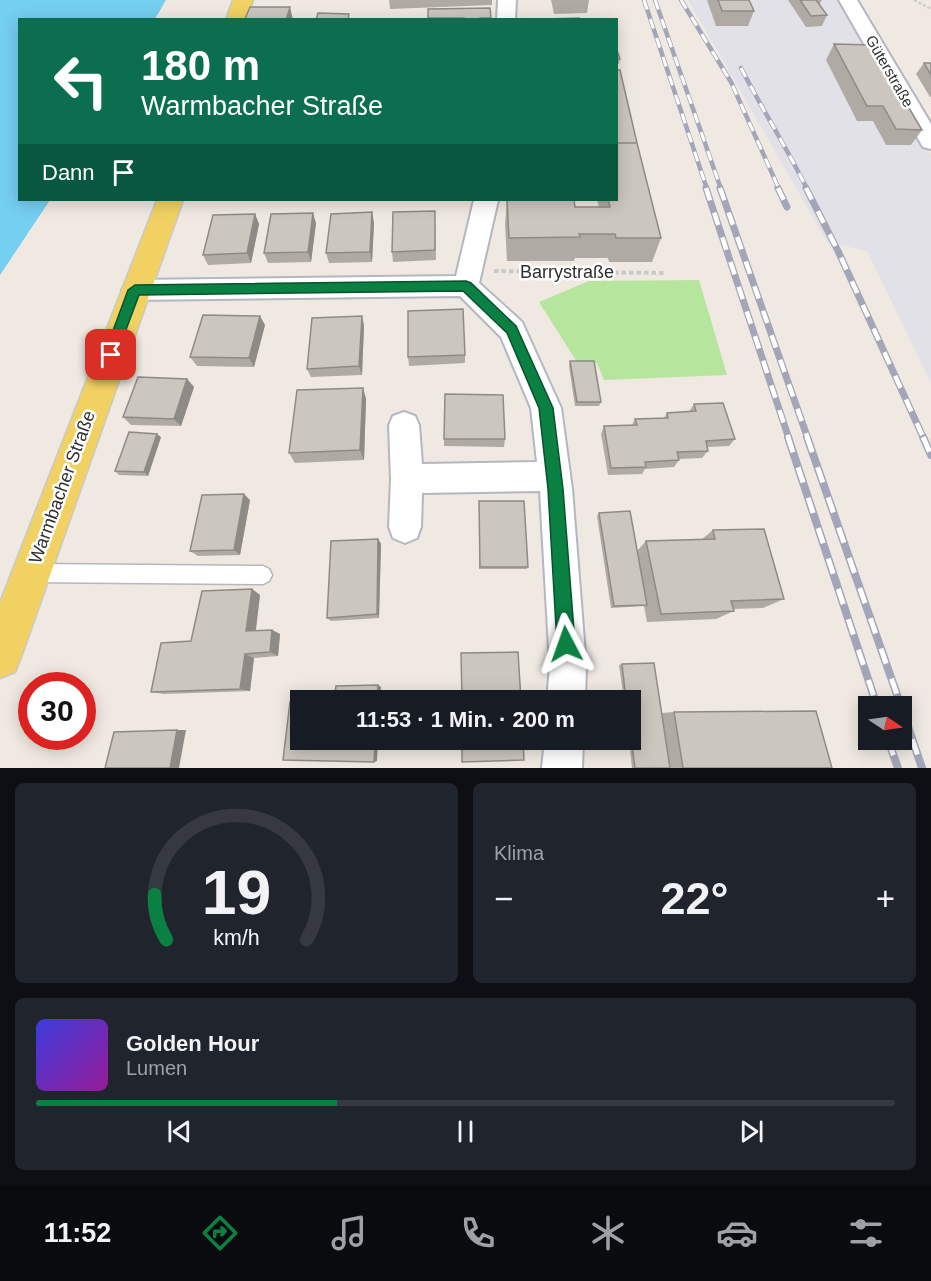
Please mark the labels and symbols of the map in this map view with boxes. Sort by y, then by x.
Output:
street label: Güterstraße [863,32,917,110]
street label: Barrystraße [520,262,614,282]
pin [85,329,136,380]
street label: Warmbacher Straße [25,408,99,566]
position arrow [534,612,598,676]
speed limit sign: 30 [18,672,96,750]
north arrow [858,696,912,750]

